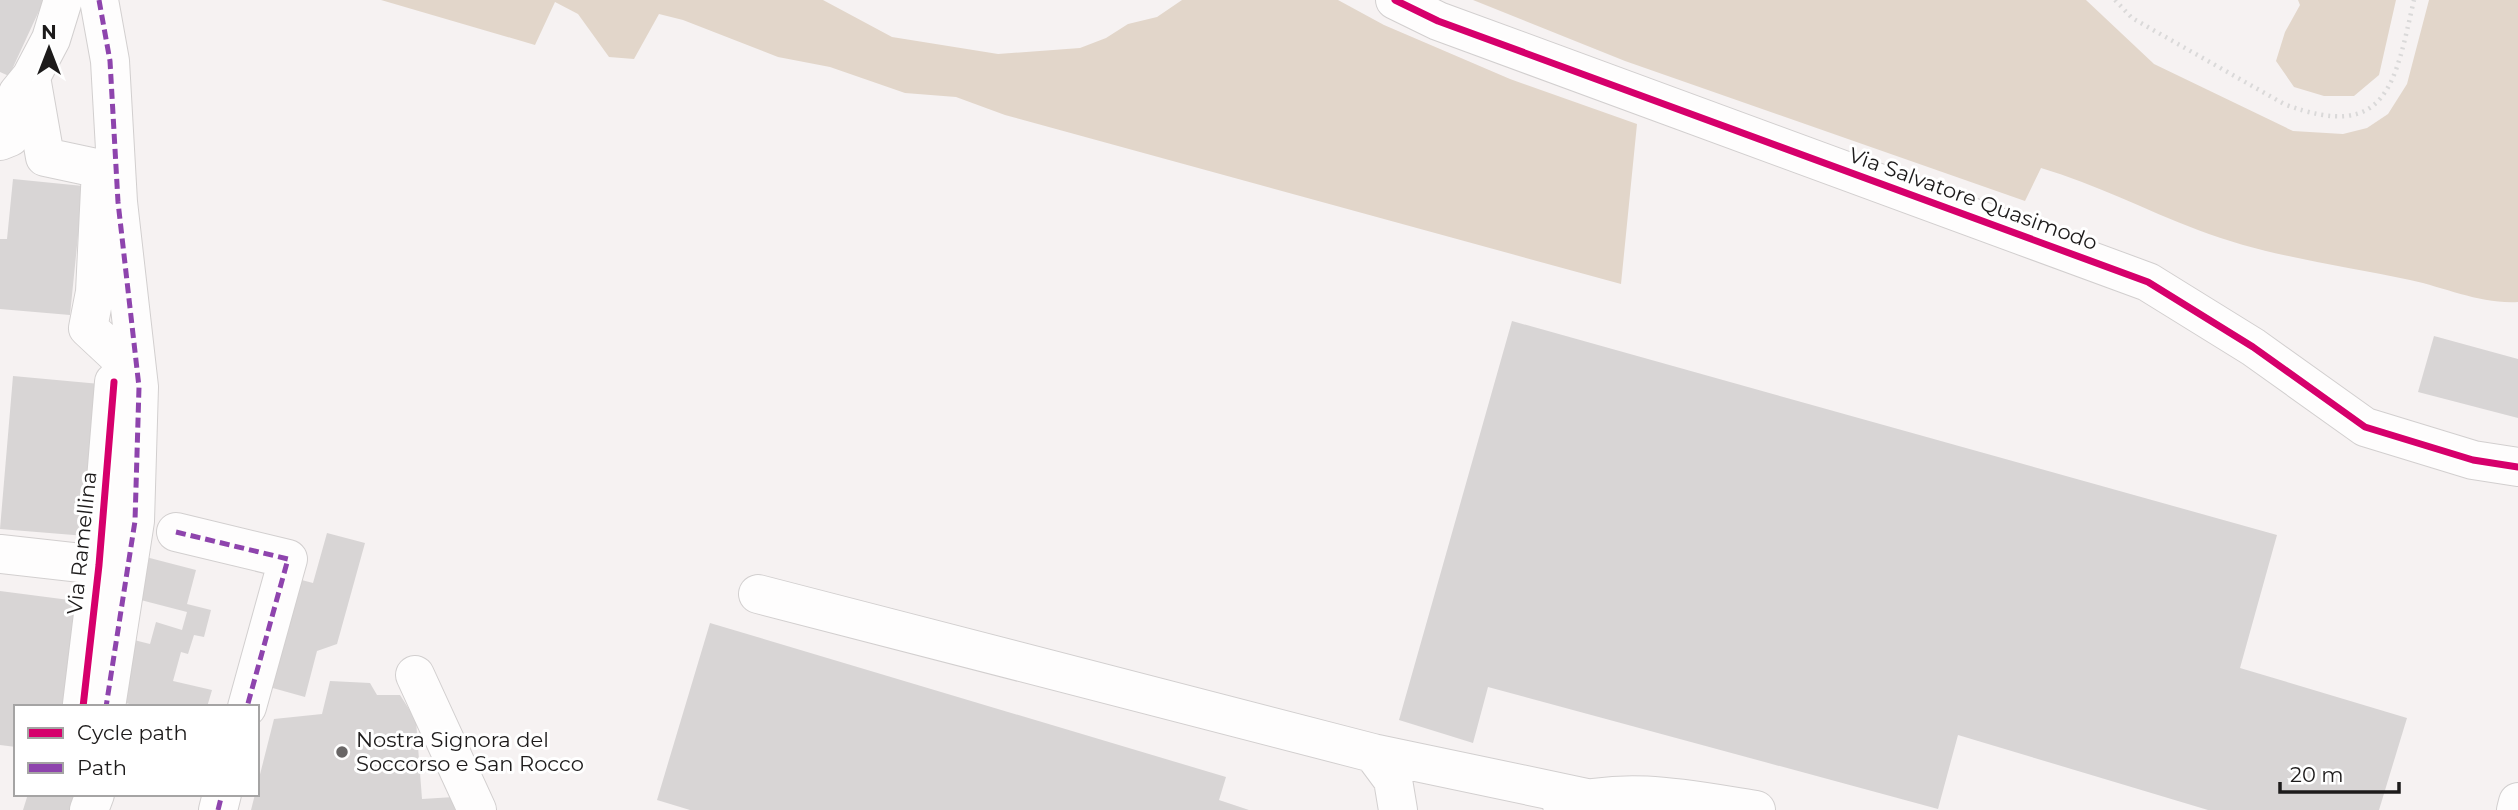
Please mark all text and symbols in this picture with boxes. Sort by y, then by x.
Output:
north arrow [14,14,84,84]
text: N [41,21,57,44]
street label: Via Salvatore Quasimodo [1845,142,2101,255]
street label: Via Ramellina [62,470,101,616]
legend [14,705,259,796]
text: Cycle path [77,720,188,745]
place label: Nostra Signora del Soccorso e San Rocco [356,727,584,776]
marker: Nostra Signora del Soccorso e San Rocco [334,744,350,760]
scale bar [2280,750,2399,794]
text: Path [77,755,127,780]
text: 20 m [2290,762,2344,787]

